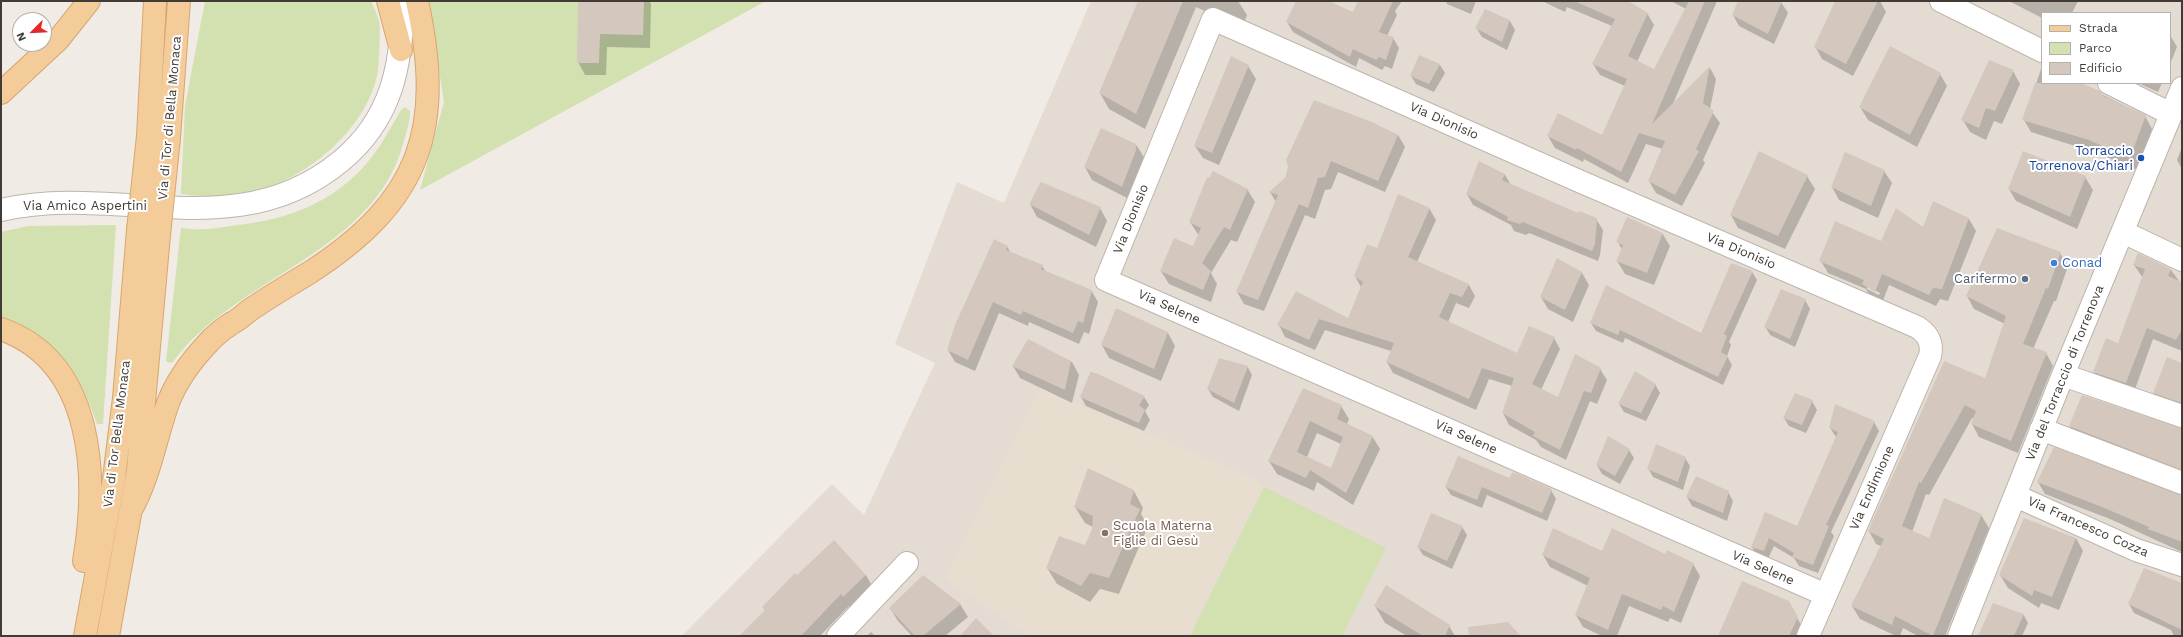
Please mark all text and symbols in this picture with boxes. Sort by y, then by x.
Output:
north arrow [12,12,52,52]
legend [2041,12,2171,84]
text: Strada [2079,21,2118,35]
text: N [14,30,29,43]
street label: Via di Tor di Bella Monaca [155,35,185,201]
text: Parco [2079,41,2112,55]
text: Edificio [2079,61,2122,75]
street label: Via Dionisio [1407,99,1481,143]
place label: Torraccio Torrenova/Chiari [2029,143,2133,174]
marker: Torraccio Torrenova/Chiari [2136,153,2146,163]
street label: Via Dionisio [1110,182,1152,256]
street label: Via Amico Aspertini [23,198,147,214]
street label: Via Dionisio [1704,229,1778,273]
place label: Conad [2062,255,2102,271]
marker: Conad [2049,258,2059,268]
place label: Carifermo [1954,271,2017,287]
marker: Carifermo [2020,274,2030,284]
street label: Via del Torraccio di Torrenova [2023,283,2107,463]
street label: Via Selene [1135,286,1203,328]
street label: Via di Tor Bella Monaca [100,359,134,509]
street label: Via Selene [1432,416,1500,458]
street label: Via Endimione [1846,443,1898,533]
street label: Via Francesco Cozza [2025,493,2151,561]
place label: Scuola Materna Figlie di Gesù [1113,518,1212,549]
marker: Scuola Materna Figlie di Gesù [1100,528,1110,538]
street label: Via Selene [1729,547,1797,589]

